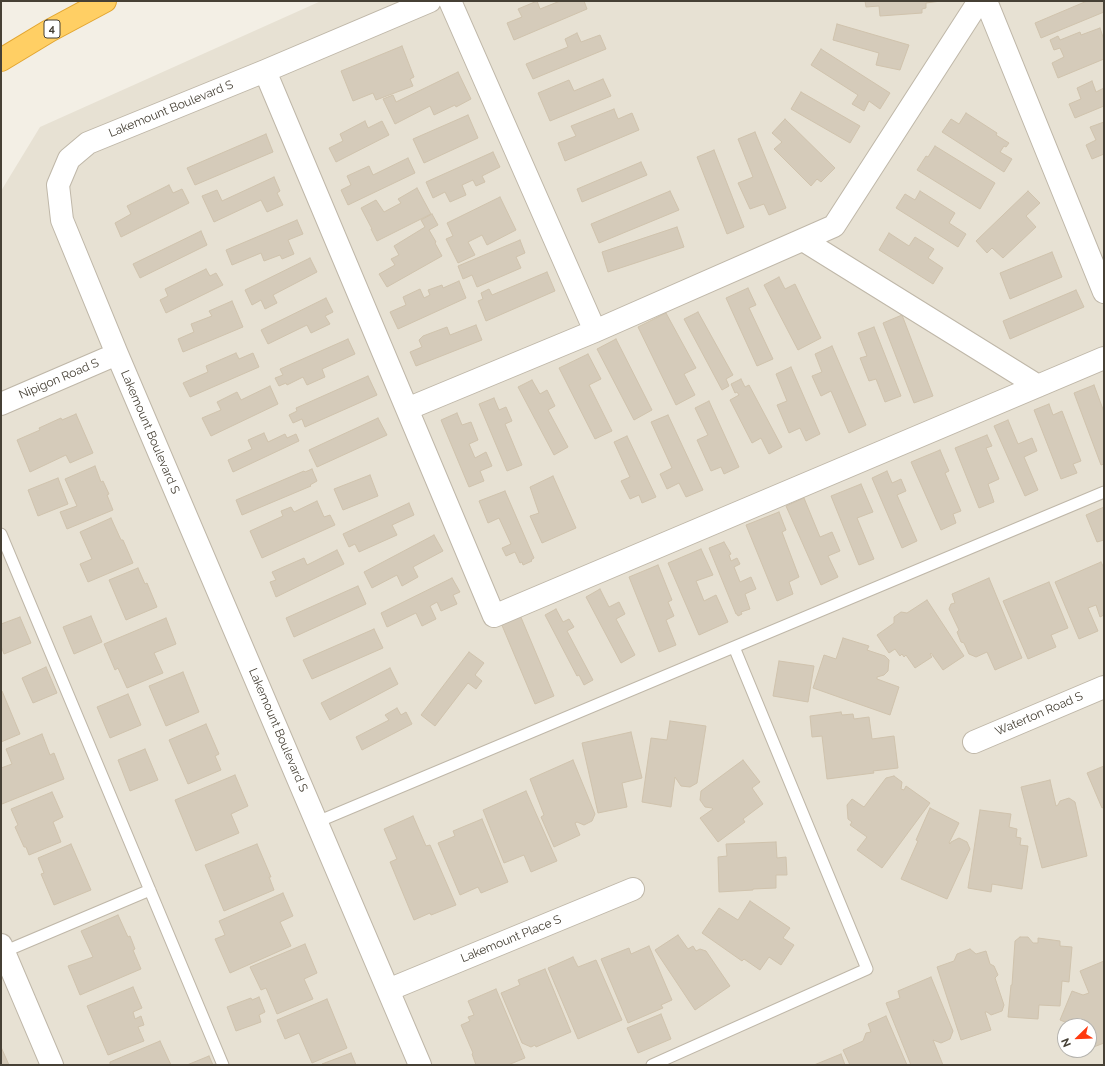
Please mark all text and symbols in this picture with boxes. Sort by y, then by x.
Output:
road number: 4 [44,20,60,38]
street label: Lakemount Boulevard S [107,77,235,141]
street label: Nipigon Road S [17,356,101,402]
street label: Lakemount Boulevard S [117,368,183,496]
street label: Lakemount Boulevard S [245,666,311,794]
street label: Waterton Road S [993,689,1085,739]
street label: Lakemount Place S [459,912,563,966]
north arrow [1057,1018,1097,1058]
text: N [1059,1036,1074,1049]

